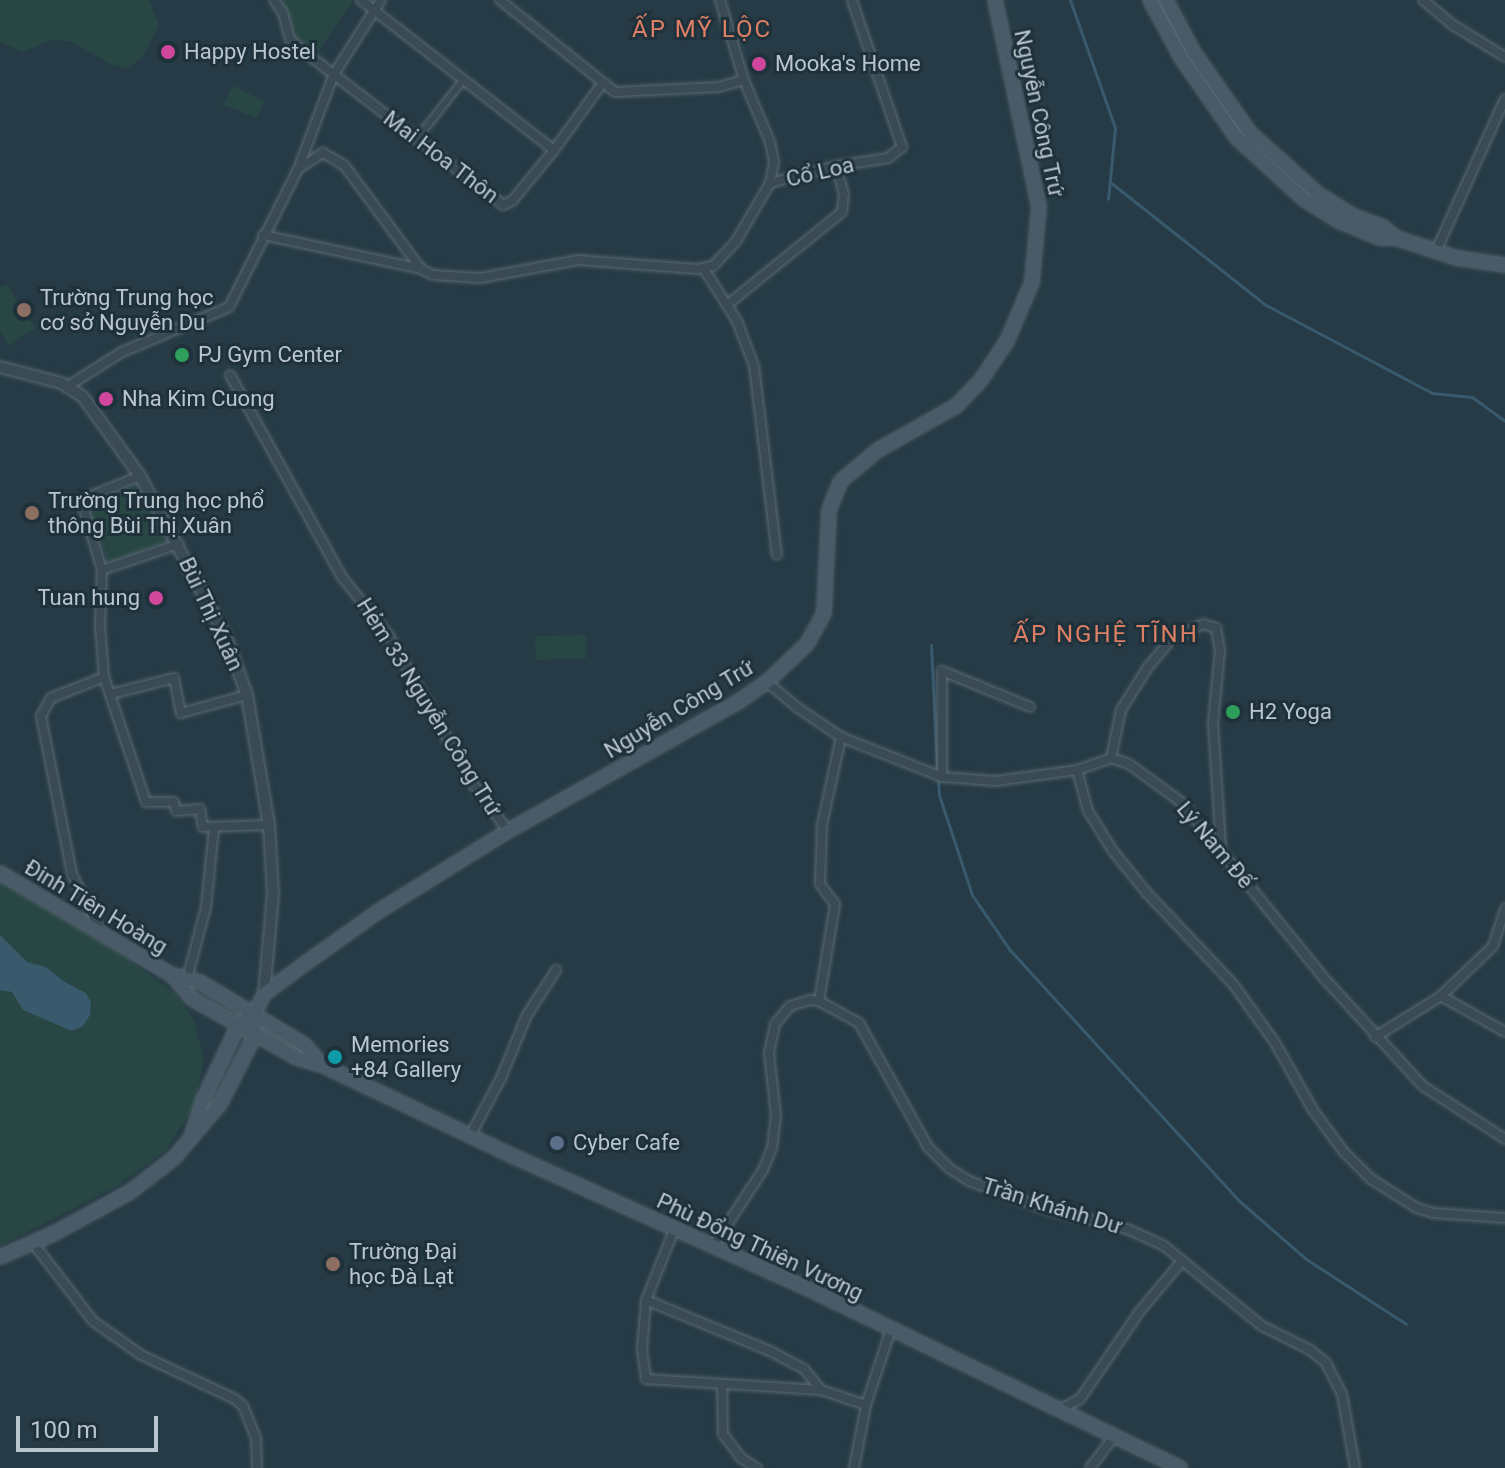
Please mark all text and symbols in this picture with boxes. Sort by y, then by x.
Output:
district label: ẤP MỸ LỘC [632,16,772,44]
street label: Nguyễn Công Trứ [1008,27,1070,199]
place label: Happy Hostel [184,39,316,65]
marker: Happy Hostel [159,43,177,61]
place label: Mooka's Home [775,51,921,77]
marker: Mooka's Home [750,55,768,73]
street label: Mai Hoa Thôn [378,105,504,209]
street label: Cổ Loa [784,151,856,193]
place label: Trường Trung học cơ sở Nguyễn Du [40,284,214,336]
marker: Trường Trung học cơ sở Nguyễn Du [15,301,33,319]
place label: PJ Gym Center [198,342,342,368]
marker: PJ Gym Center [173,346,191,364]
place label: Nha Kim Cuong [122,386,275,412]
marker: Nha Kim Cuong [97,390,115,408]
place label: Trường Trung học phổ thông Bùi Thị Xuân [48,487,264,538]
marker: Trường Trung học phổ thông Bùi Thị Xuân [23,504,41,522]
street label: Bùi Thị Xuân [173,553,249,675]
place label: Tuan hung [37,585,140,611]
marker: Tuan hung [147,589,165,607]
street label: Hẻm 33 Nguyễn Công Trứ [351,593,507,821]
district label: ẤP NGHỆ TĨNH [1013,621,1199,649]
street label: Nguyễn Công Trứ [599,654,759,764]
place label: H2 Yoga [1249,699,1332,725]
marker: H2 Yoga [1224,703,1242,721]
street label: Lý Nam Đế [1171,796,1259,894]
street label: Đinh Tiên Hoàng [20,854,172,960]
place label: Memories +84 Gallery [351,1031,461,1082]
marker: Memories +84 Gallery [326,1048,344,1066]
place label: Cyber Cafe [573,1130,680,1156]
marker: Cyber Cafe [548,1134,566,1152]
street label: Trần Khánh Dư [979,1172,1125,1240]
street label: Phù Đổng Thiên Vương [652,1187,868,1307]
place label: Trường Đại học Đà Lạt [349,1238,457,1290]
marker: Trường Đại học Đà Lạt [324,1255,342,1273]
scale bar [20,1400,162,1450]
text: 100 m [30,1416,97,1444]

